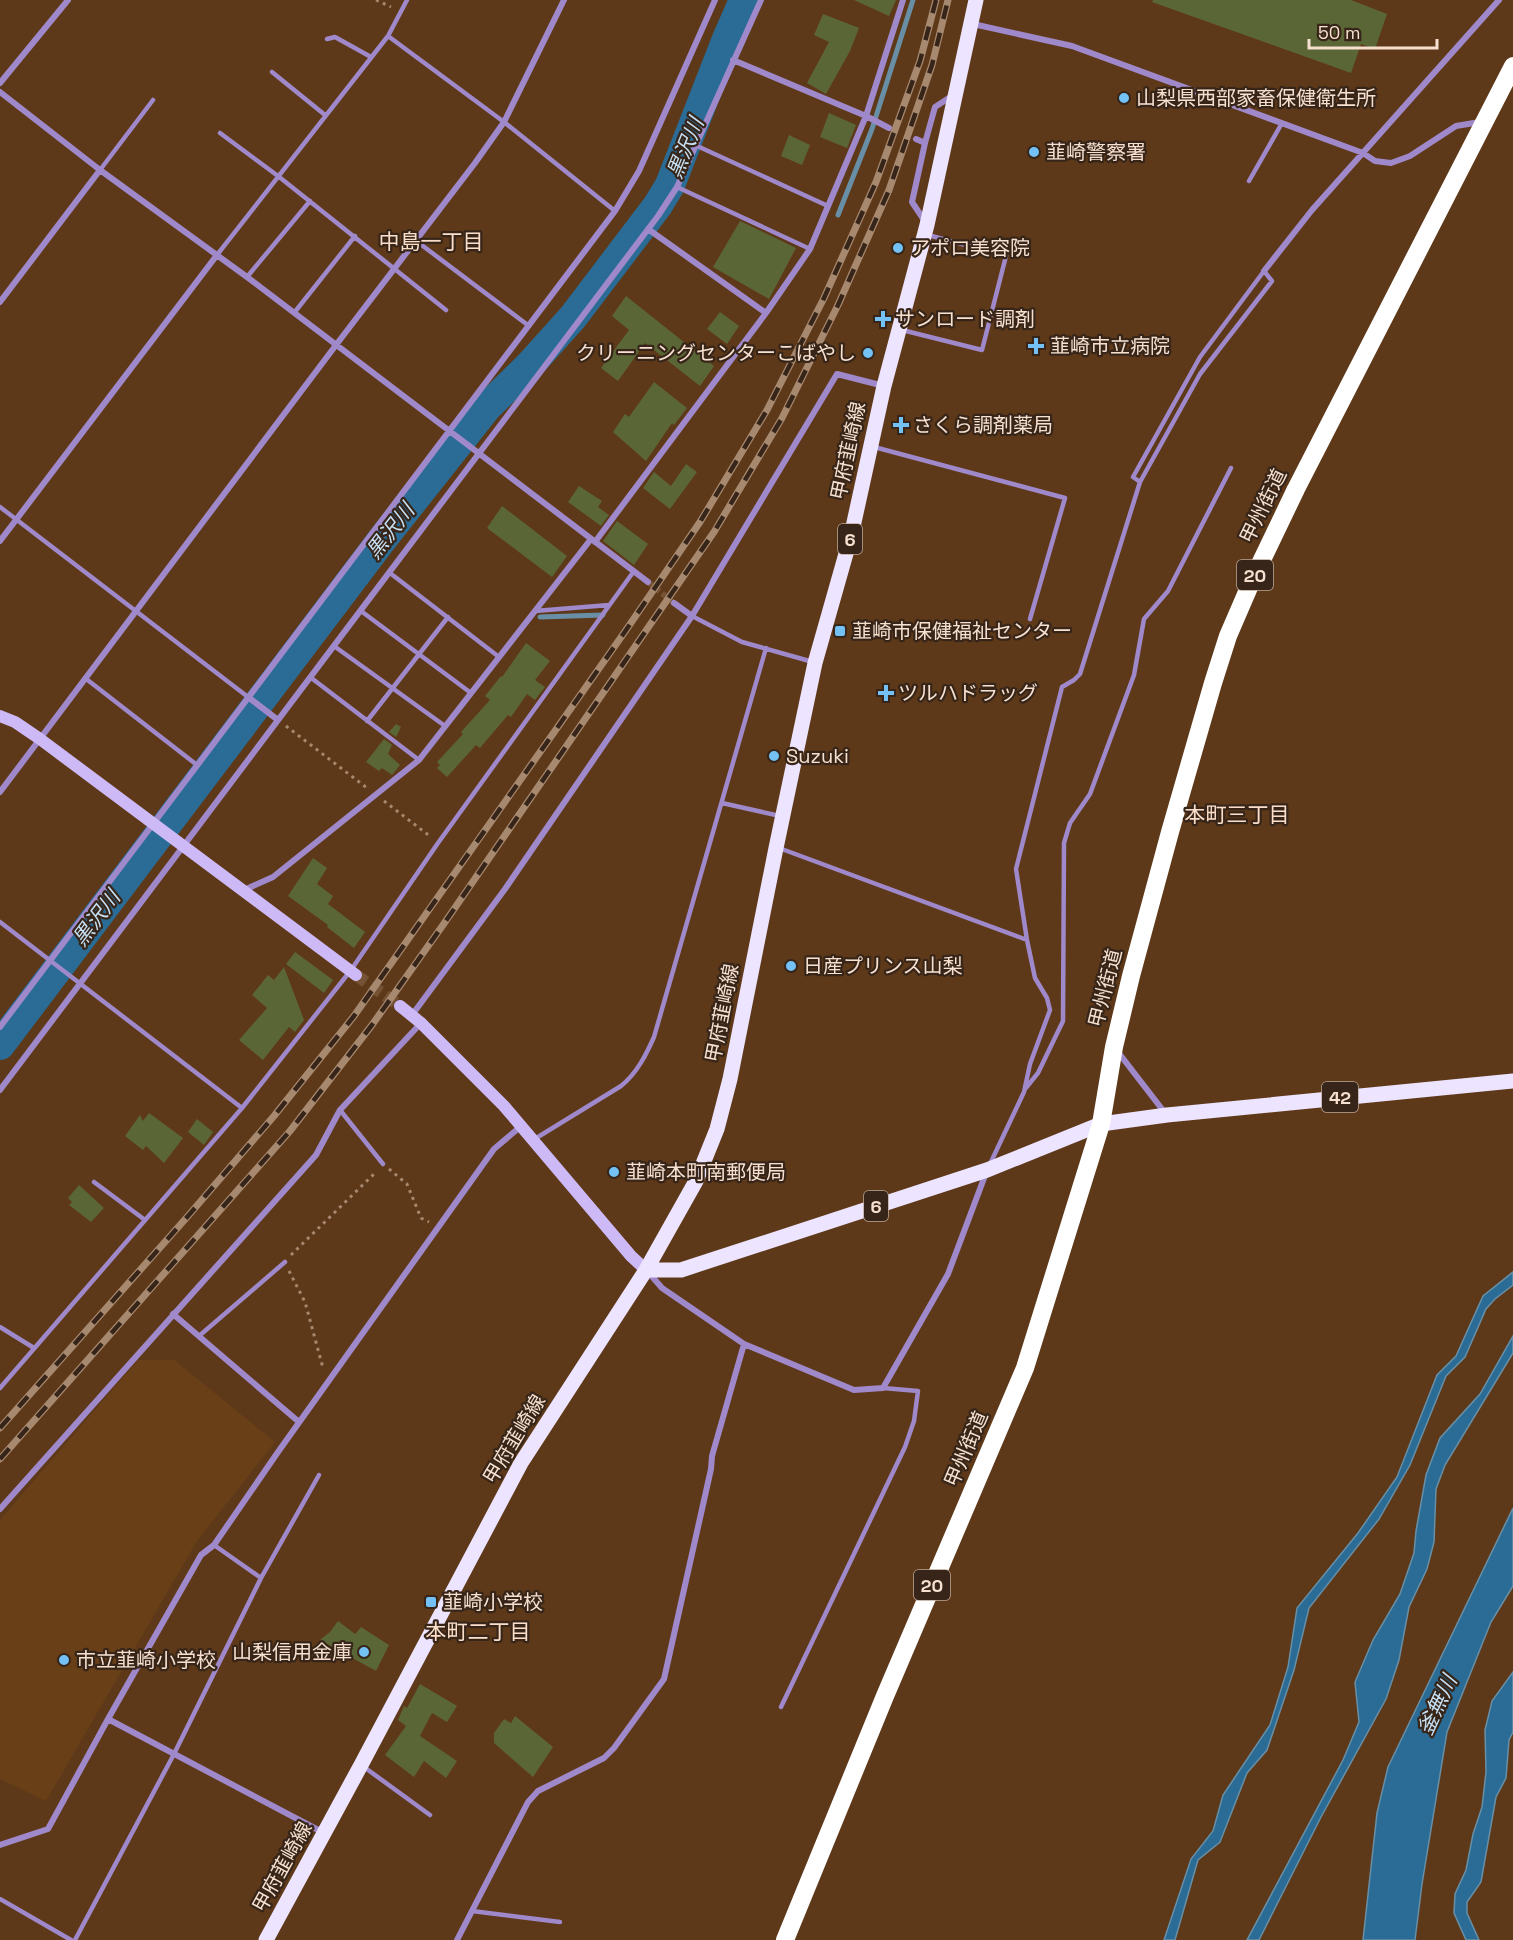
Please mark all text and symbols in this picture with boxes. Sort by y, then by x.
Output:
scale bar [1309,12,1436,50]
text: 50 m [1318,21,1360,44]
place label: 山梨県西部家畜保健衛生所 [1136,85,1376,111]
marker: 山梨県西部家畜保健衛生所 [1117,91,1131,105]
water label: 黒沢川 [661,112,710,182]
place label: 韮崎警察署 [1046,139,1146,165]
marker: 韮崎警察署 [1027,145,1041,159]
district label: 中島一丁目 [379,228,484,255]
place label: アポロ美容院 [910,235,1030,261]
marker: アポロ美容院 [891,241,905,255]
place label: サンロード調剤 [895,306,1035,332]
marker: サンロード調剤 [876,312,890,326]
place label: 韮崎市立病院 [1050,333,1170,359]
marker: 韮崎市立病院 [1027,337,1045,355]
place label: クリーニングセンターこばやし [576,340,856,366]
marker: クリーニングセンターこばやし [861,346,875,360]
street label: 甲府韮崎線 [825,399,871,503]
place label: さくら調剤薬局 [913,412,1053,438]
marker: さくら調剤薬局 [894,418,908,432]
street label: 甲州街道 [1234,464,1292,548]
water label: 黒沢川 [360,496,421,564]
road number: 6 [838,524,862,554]
road number: 20 [1237,560,1273,590]
place label: 韮崎市保健福祉センター [852,618,1072,644]
marker: 韮崎市保健福祉センター [833,624,847,638]
place label: ツルハドラッグ [898,680,1038,706]
marker: ツルハドラッグ [879,686,893,700]
place label: Suzuki [786,743,849,769]
marker: Suzuki [767,749,781,763]
district label: 本町三丁目 [1185,801,1290,828]
water label: 黒沢川 [66,883,127,951]
street label: 甲州街道 [1083,946,1127,1030]
place label: 日産プリンス山梨 [803,953,963,979]
marker: 日産プリンス山梨 [784,959,798,973]
street label: 甲府韮崎線 [700,961,744,1065]
road number: 42 [1322,1082,1358,1112]
place label: 韮崎本町南郵便局 [626,1159,786,1185]
marker: 韮崎本町南郵便局 [607,1165,621,1179]
road number: 6 [864,1191,888,1221]
street label: 甲府韮崎線 [477,1389,551,1489]
street label: 甲州街道 [938,1407,994,1491]
road number: 20 [914,1570,950,1600]
place label: 韮崎小学校 [443,1589,543,1615]
marker: 韮崎小学校 [424,1595,438,1609]
district label: 本町二丁目 [426,1618,531,1645]
place label: 山梨信用金庫 [232,1639,352,1665]
marker: 山梨信用金庫 [357,1645,371,1659]
place label: 市立韮崎小学校 [76,1647,216,1673]
marker: 市立韮崎小学校 [57,1653,71,1667]
water label: 釜無川 [1411,1669,1463,1739]
street label: 甲府韮崎線 [246,1817,318,1917]

